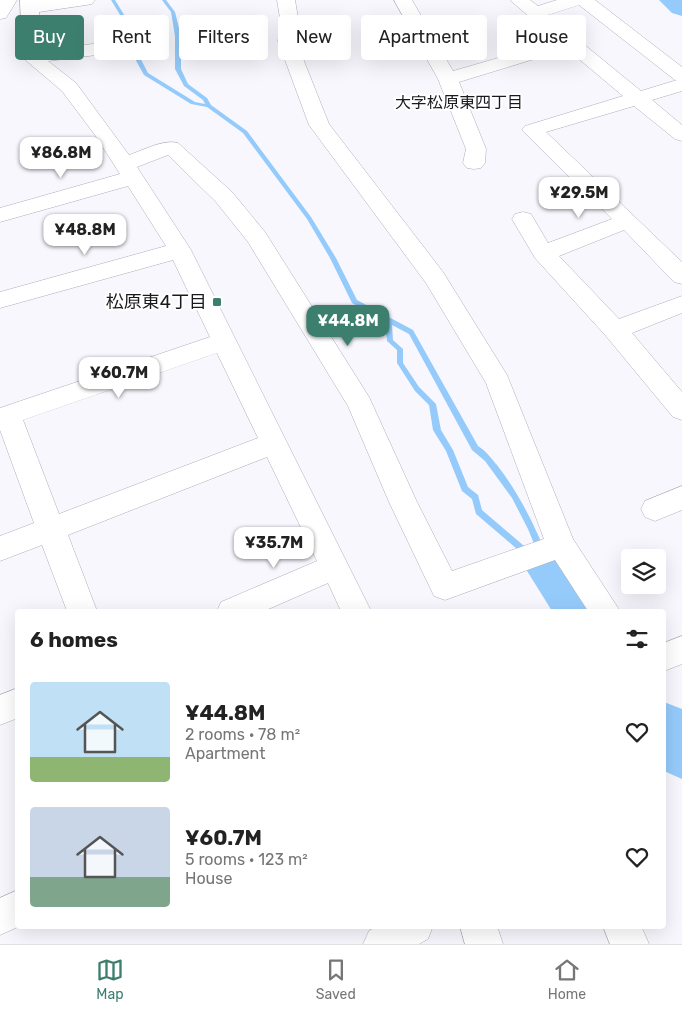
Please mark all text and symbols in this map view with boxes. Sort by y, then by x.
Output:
chip: Buy [15,15,84,60]
chip: Rent [94,15,169,60]
chip: Filters [179,15,268,60]
chip: New [278,15,351,60]
chip: Apartment [361,15,487,60]
chip: House [497,15,586,60]
district label: 大字松原東四丁目 [395,93,523,112]
pin: ¥86.8M [20,136,102,179]
text: ¥86.8M [31,143,91,162]
pin: ¥29.5M [538,176,620,219]
text: ¥29.5M [550,183,609,202]
pin: ¥48.8M [44,214,126,256]
text: ¥48.8M [54,220,116,239]
place label: 松原東4丁目 [106,291,207,313]
marker: 松原東4丁目 [211,296,223,308]
pin: ¥44.8M [307,304,389,347]
text: ¥44.8M [317,311,379,330]
pin: ¥60.7M [78,356,160,399]
text: ¥60.7M [90,363,148,382]
pin: ¥35.7M [233,526,315,569]
text: ¥35.7M [245,533,303,552]
map controls [621,549,666,594]
button: layers [621,549,666,594]
icon: filters [623,625,651,653]
text: 6 homes [30,627,118,652]
text: ¥44.8M [185,700,265,725]
icon: home [70,702,130,762]
icon: heart [623,718,651,746]
text: 2 rooms · 78 m² [185,725,300,744]
text: Apartment [185,744,265,763]
text: ¥60.7M [185,825,262,850]
icon: home [70,827,130,887]
icon: heart [623,843,651,871]
text: 5 rooms · 123 m² [185,850,308,869]
text: House [185,869,232,888]
tab: Map [96,956,124,1003]
tab: Saved [316,956,356,1003]
tab: Home [548,956,586,1003]

